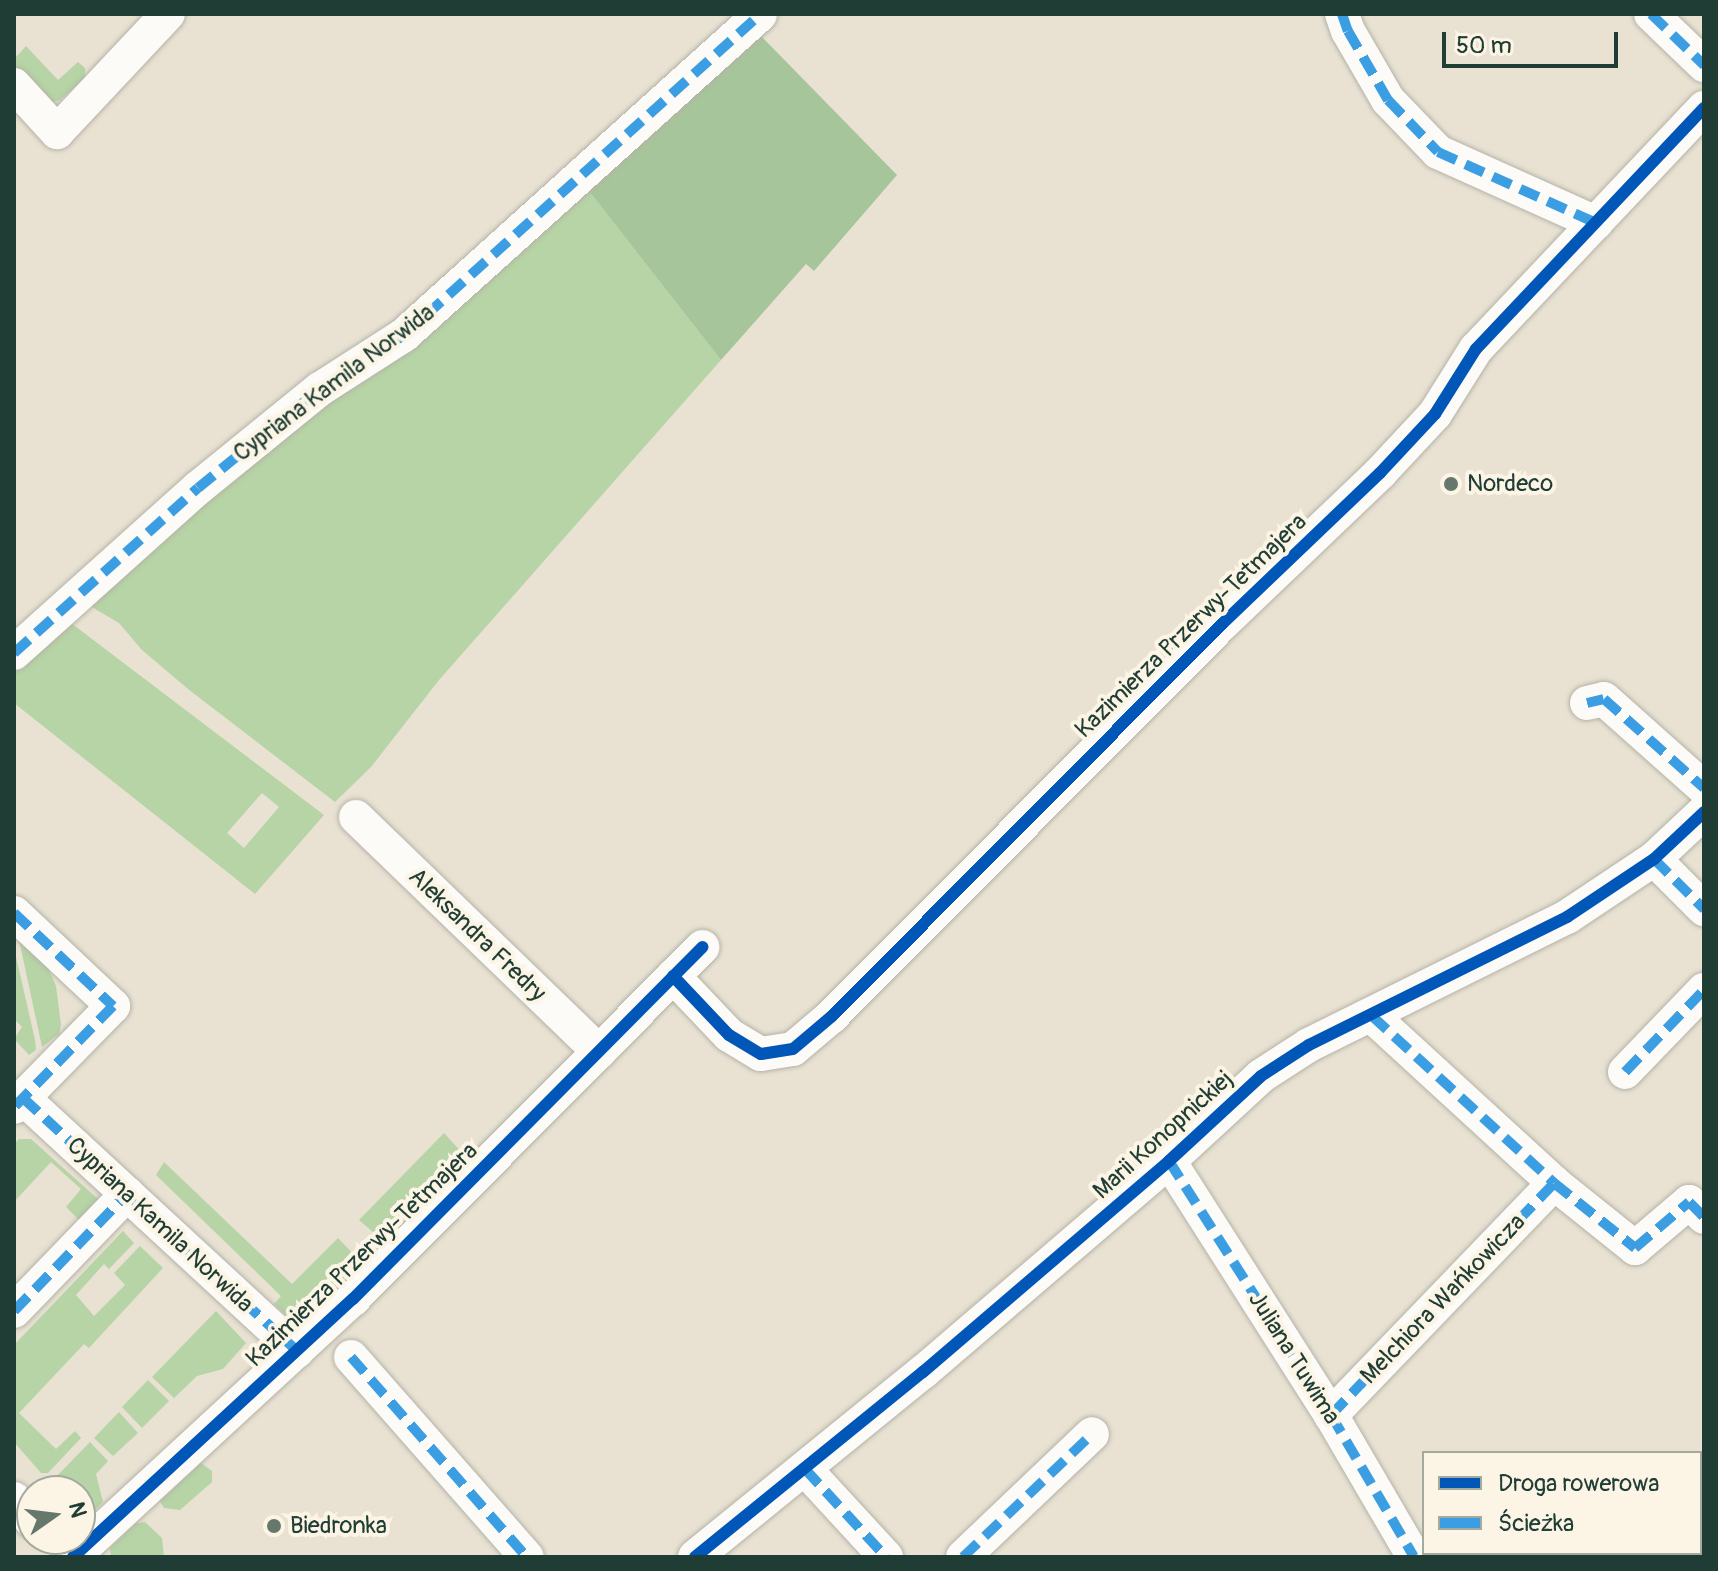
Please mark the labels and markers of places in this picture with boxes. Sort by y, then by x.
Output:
place label: Nordeco [1467,470,1553,498]
marker: Nordeco [1442,475,1460,493]
place label: Biedronka [290,1512,387,1540]
marker: Biedronka [265,1517,283,1535]

